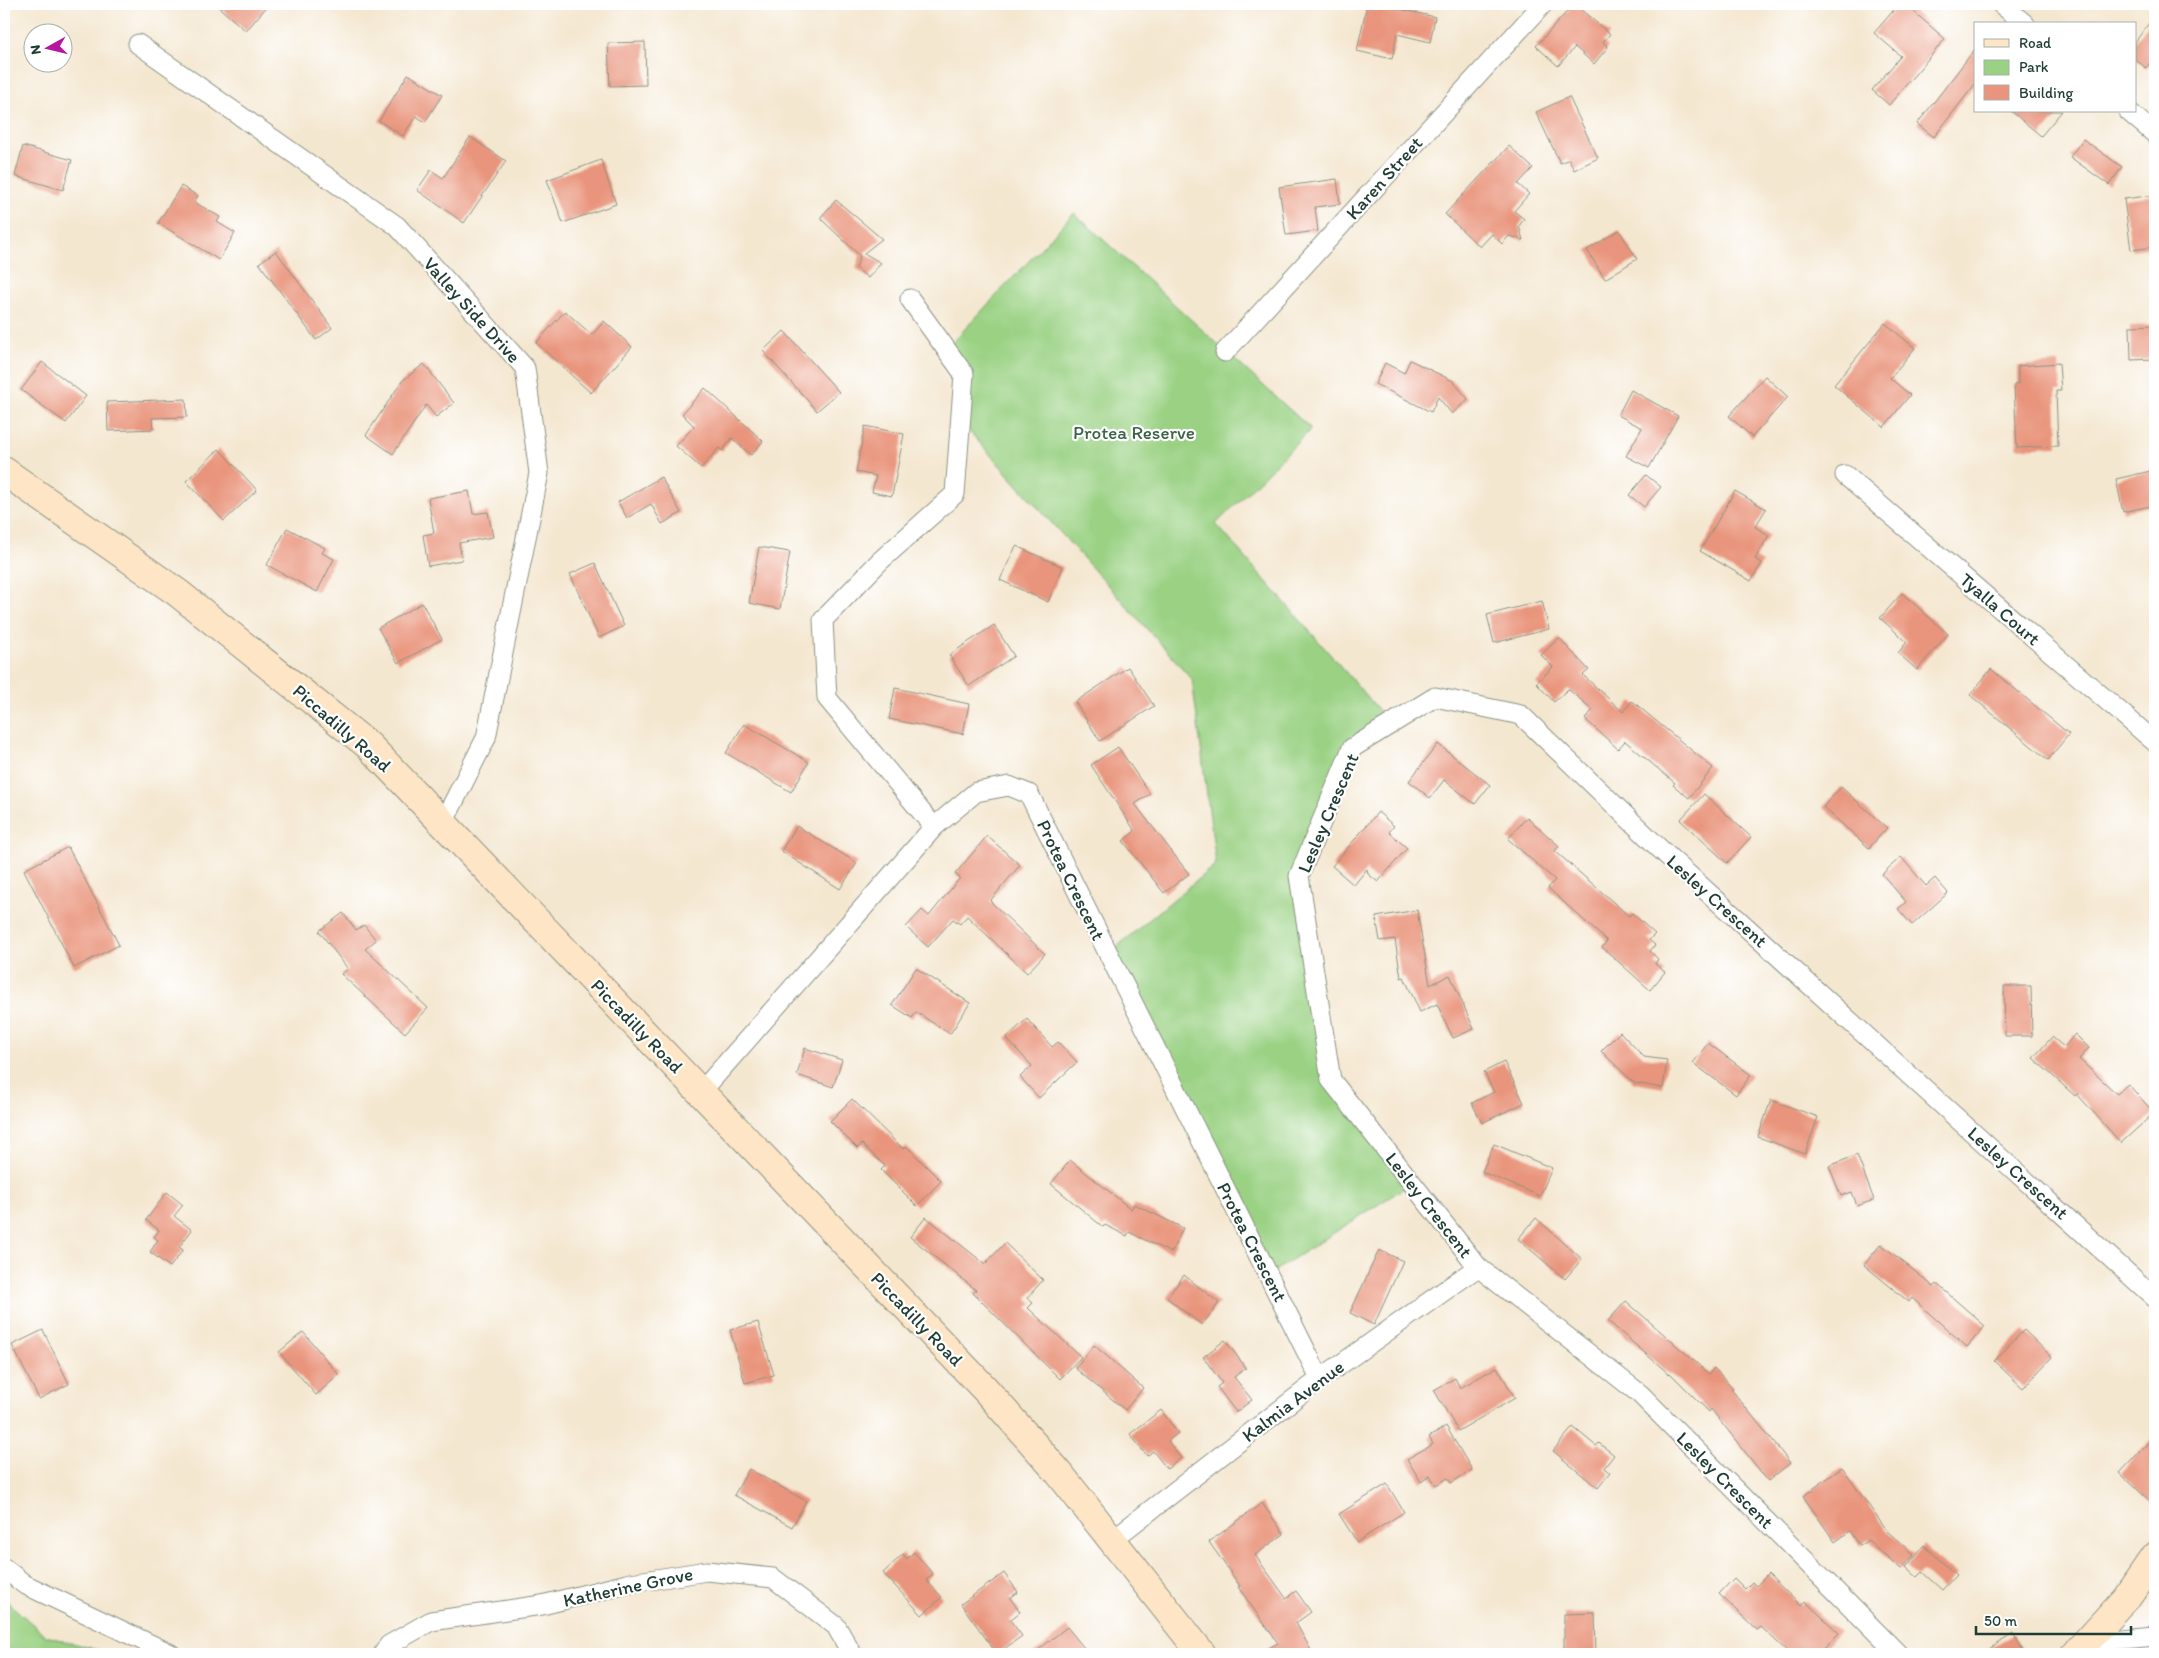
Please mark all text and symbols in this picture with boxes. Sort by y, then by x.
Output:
north arrow [22,22,72,72]
legend [1974,22,2136,112]
text: Road [2019,34,2052,52]
text: N [27,44,45,56]
text: Park [2019,58,2049,76]
text: Building [2019,84,2073,102]
street label: Karen Street [1341,132,1427,224]
street label: Valley Side Drive [418,252,526,368]
park label: Protea Reserve [1073,421,1195,444]
street label: Tyalla Court [1955,568,2045,650]
street label: Piccadilly Road [288,679,396,777]
street label: Lesley Crescent [1292,750,1364,876]
street label: Protea Crescent [1032,816,1110,944]
street label: Lesley Crescent [1662,850,1772,952]
street label: Piccadilly Road [586,974,688,1078]
street label: Lesley Crescent [1963,1122,2073,1224]
street label: Lesley Crescent [1381,1148,1477,1262]
street label: Protea Crescent [1212,1178,1292,1306]
street label: Piccadilly Road [866,1267,968,1371]
street label: Kalmia Avenue [1237,1355,1349,1447]
street label: Lesley Crescent [1672,1427,1778,1533]
street label: Katherine Grove [561,1562,695,1612]
scale bar [1976,1603,2132,1635]
text: 50 m [1984,1612,2017,1630]

